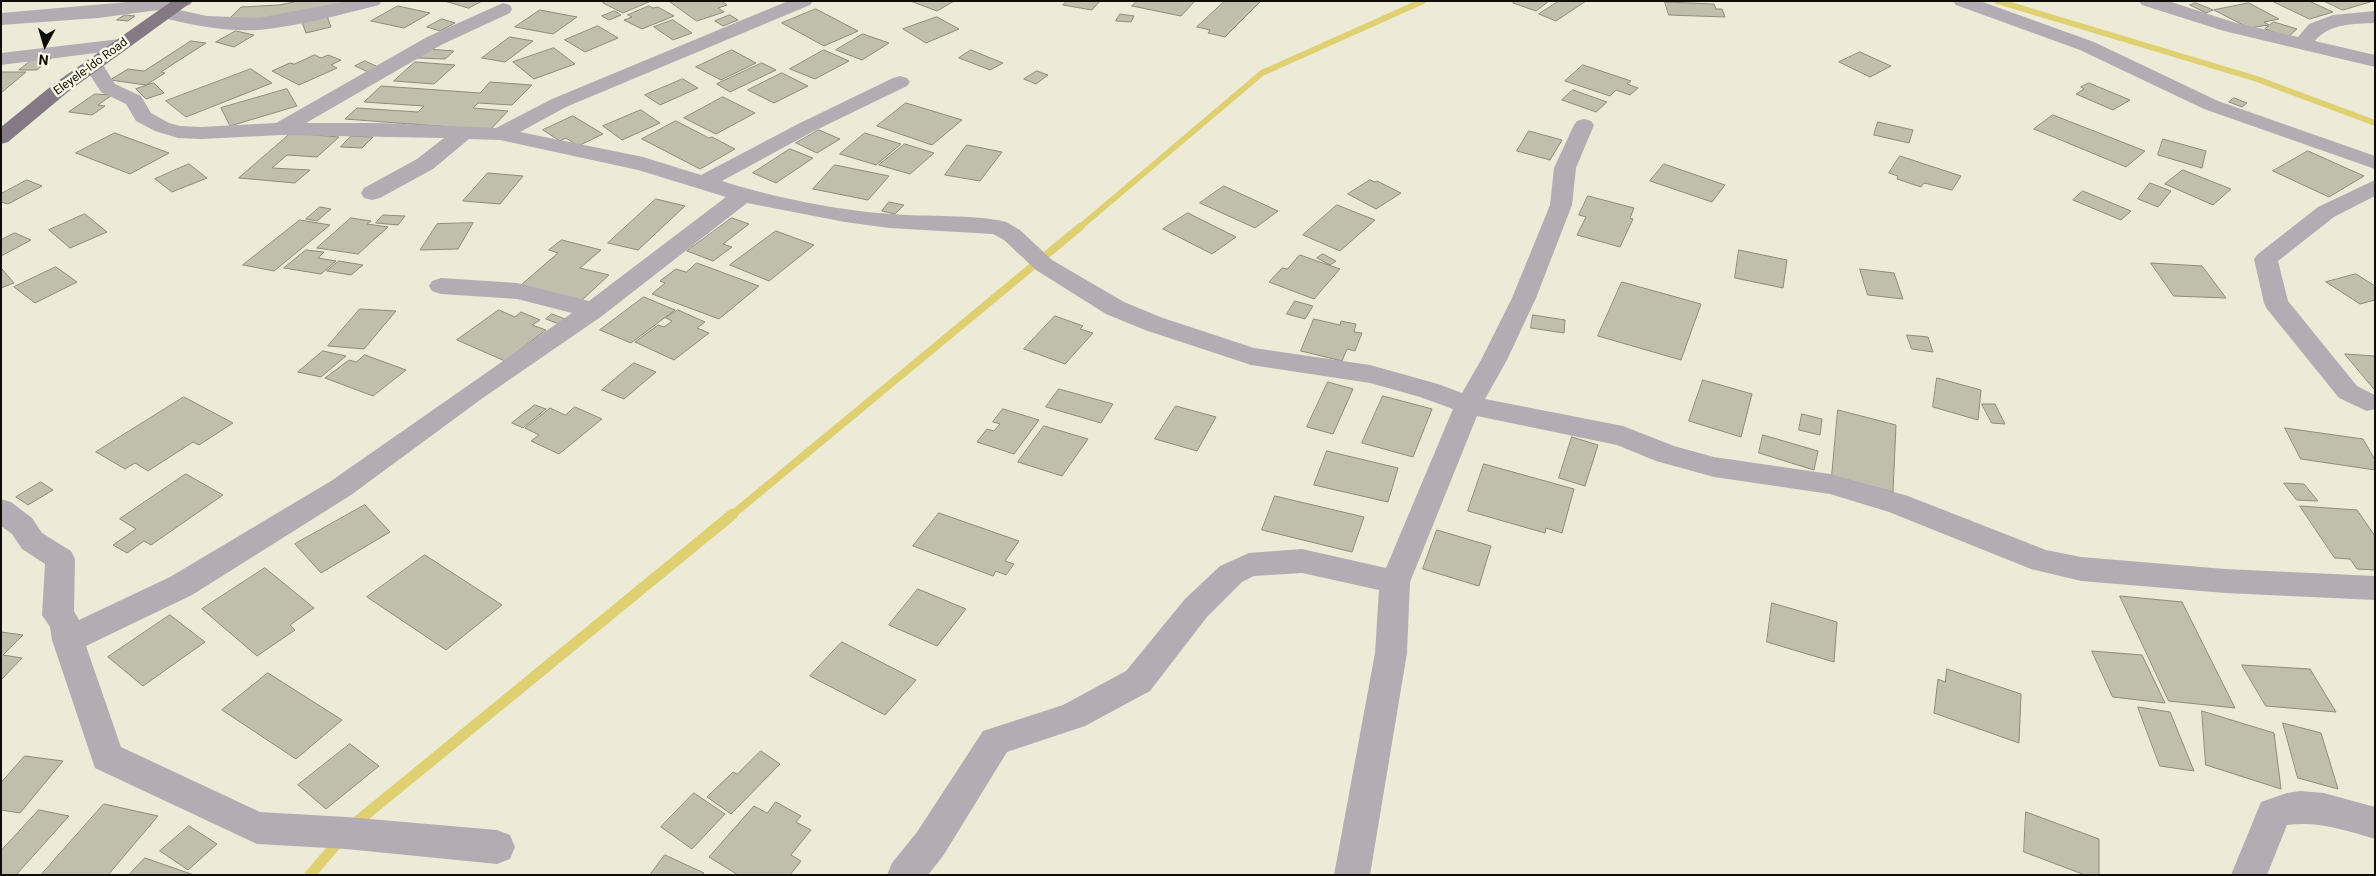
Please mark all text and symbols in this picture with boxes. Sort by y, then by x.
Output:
north arrow [20,20,70,70]
street label: Eleyele-Ido Road [51,35,131,99]
text: N [38,51,49,68]

